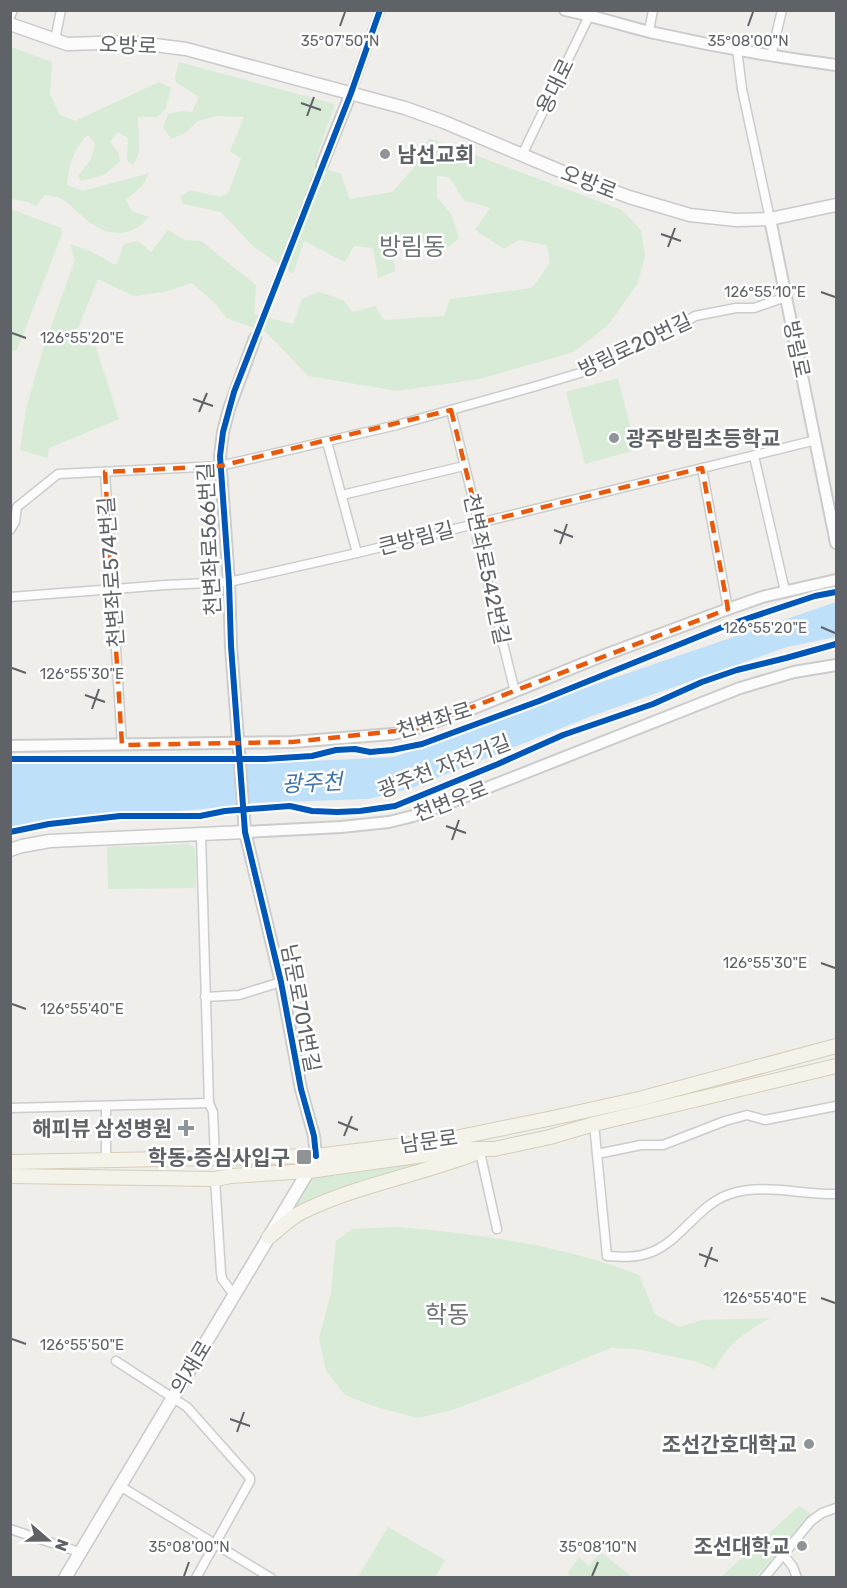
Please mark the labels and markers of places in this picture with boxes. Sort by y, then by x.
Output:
place label: 남선교회 [397,142,474,167]
marker: 남선교회 [378,147,392,161]
place label: 광주방림초등학교 [626,426,781,451]
marker: 광주방림초등학교 [607,431,621,445]
place label: 해피뷰 삼성병원 [32,1116,172,1141]
marker: 해피뷰 삼성병원 [177,1119,195,1137]
place label: 학동·증심사입구 [148,1145,290,1170]
marker: 학동·증심사입구 [295,1148,313,1166]
place label: 조선간호대학교 [662,1432,797,1457]
marker: 조선간호대학교 [802,1437,816,1451]
place label: 조선대학교 [693,1534,790,1559]
marker: 조선대학교 [795,1539,809,1553]

